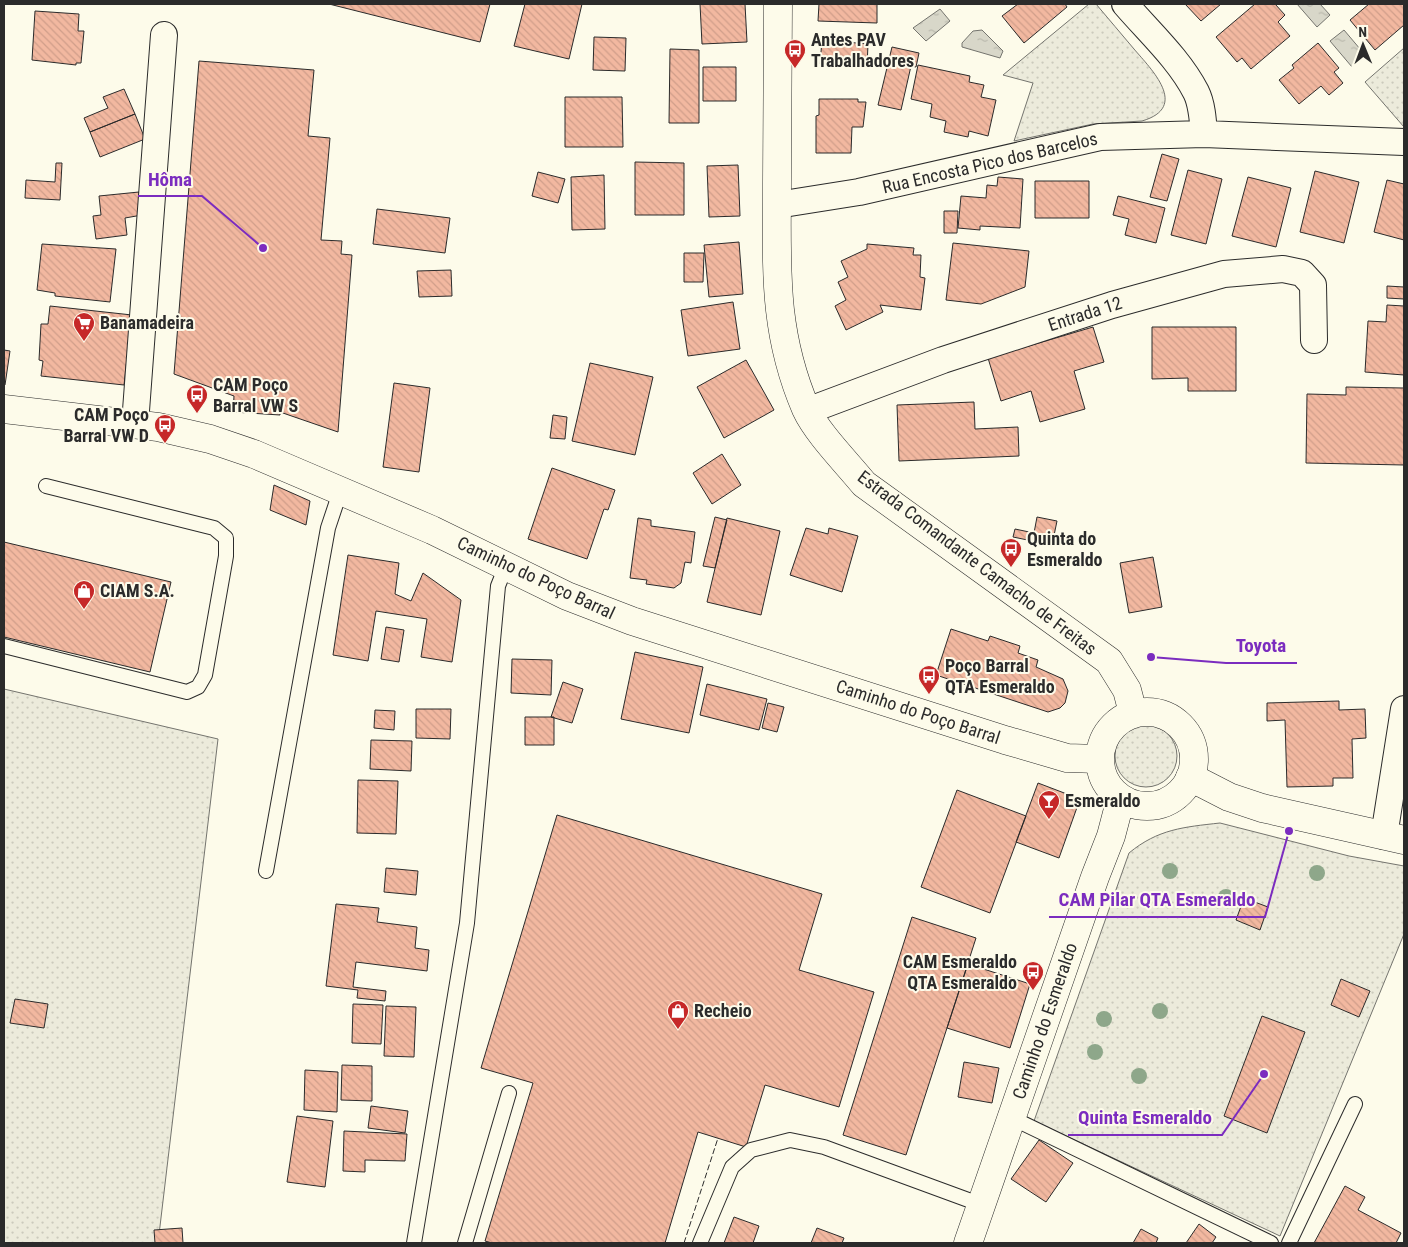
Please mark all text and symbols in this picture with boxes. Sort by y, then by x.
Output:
north arrow [1338,20,1388,70]
text: N [1358,24,1367,40]
place label: Antes PAV Trabalhadores [811,29,914,71]
bus stop icon: Antes PAV Trabalhadores [783,38,807,69]
street label: Rua Encosta Pico dos Barcelos [880,128,1099,198]
callout: Hôma [138,162,202,196]
text: Hôma [148,168,192,191]
street label: Entrada 12 [1045,292,1124,335]
supermarket icon: Banamadeira [72,311,96,342]
place label: Banamadeira [100,312,194,333]
place label: CAM Poço Barral VW S [213,374,298,416]
bus stop icon: CAM Poço Barral VW S [185,383,209,414]
place label: CAM Poço Barral VW D [63,404,149,446]
bus stop icon: CAM Poço Barral VW D [153,413,177,444]
street label: Estrada Comandante Camacho de Freitas [854,466,1101,659]
place label: Quinta do Esmeraldo [1027,528,1103,570]
street label: Caminho do Poço Barral [454,532,618,623]
bus stop icon: Quinta do Esmeraldo [999,537,1023,568]
shop icon: CIAM S.A. [72,579,96,610]
place label: CIAM S.A. [100,580,175,601]
callout: Toyota [1226,629,1297,663]
text: Toyota [1236,634,1286,657]
place label: Poço Barral QTA Esmeraldo [945,655,1055,697]
bus stop icon: Poço Barral QTA Esmeraldo [917,664,941,695]
street label: Caminho do Poço Barral [833,675,1003,748]
bar icon: Esmeraldo [1037,789,1061,820]
place label: Esmeraldo [1065,790,1141,811]
callout: CAM Pilar QTA Esmeraldo [1049,883,1265,917]
text: CAM Pilar QTA Esmeraldo [1059,888,1255,911]
street label: Caminho do Esmeraldo [1008,940,1081,1102]
place label: CAM Esmeraldo QTA Esmeraldo [903,951,1017,993]
bus stop icon: CAM Esmeraldo QTA Esmeraldo [1021,960,1045,991]
shop icon: Recheio [666,999,690,1030]
place label: Recheio [694,1000,752,1021]
callout: Quinta Esmeraldo [1068,1101,1222,1135]
text: Quinta Esmeraldo [1078,1106,1212,1129]

